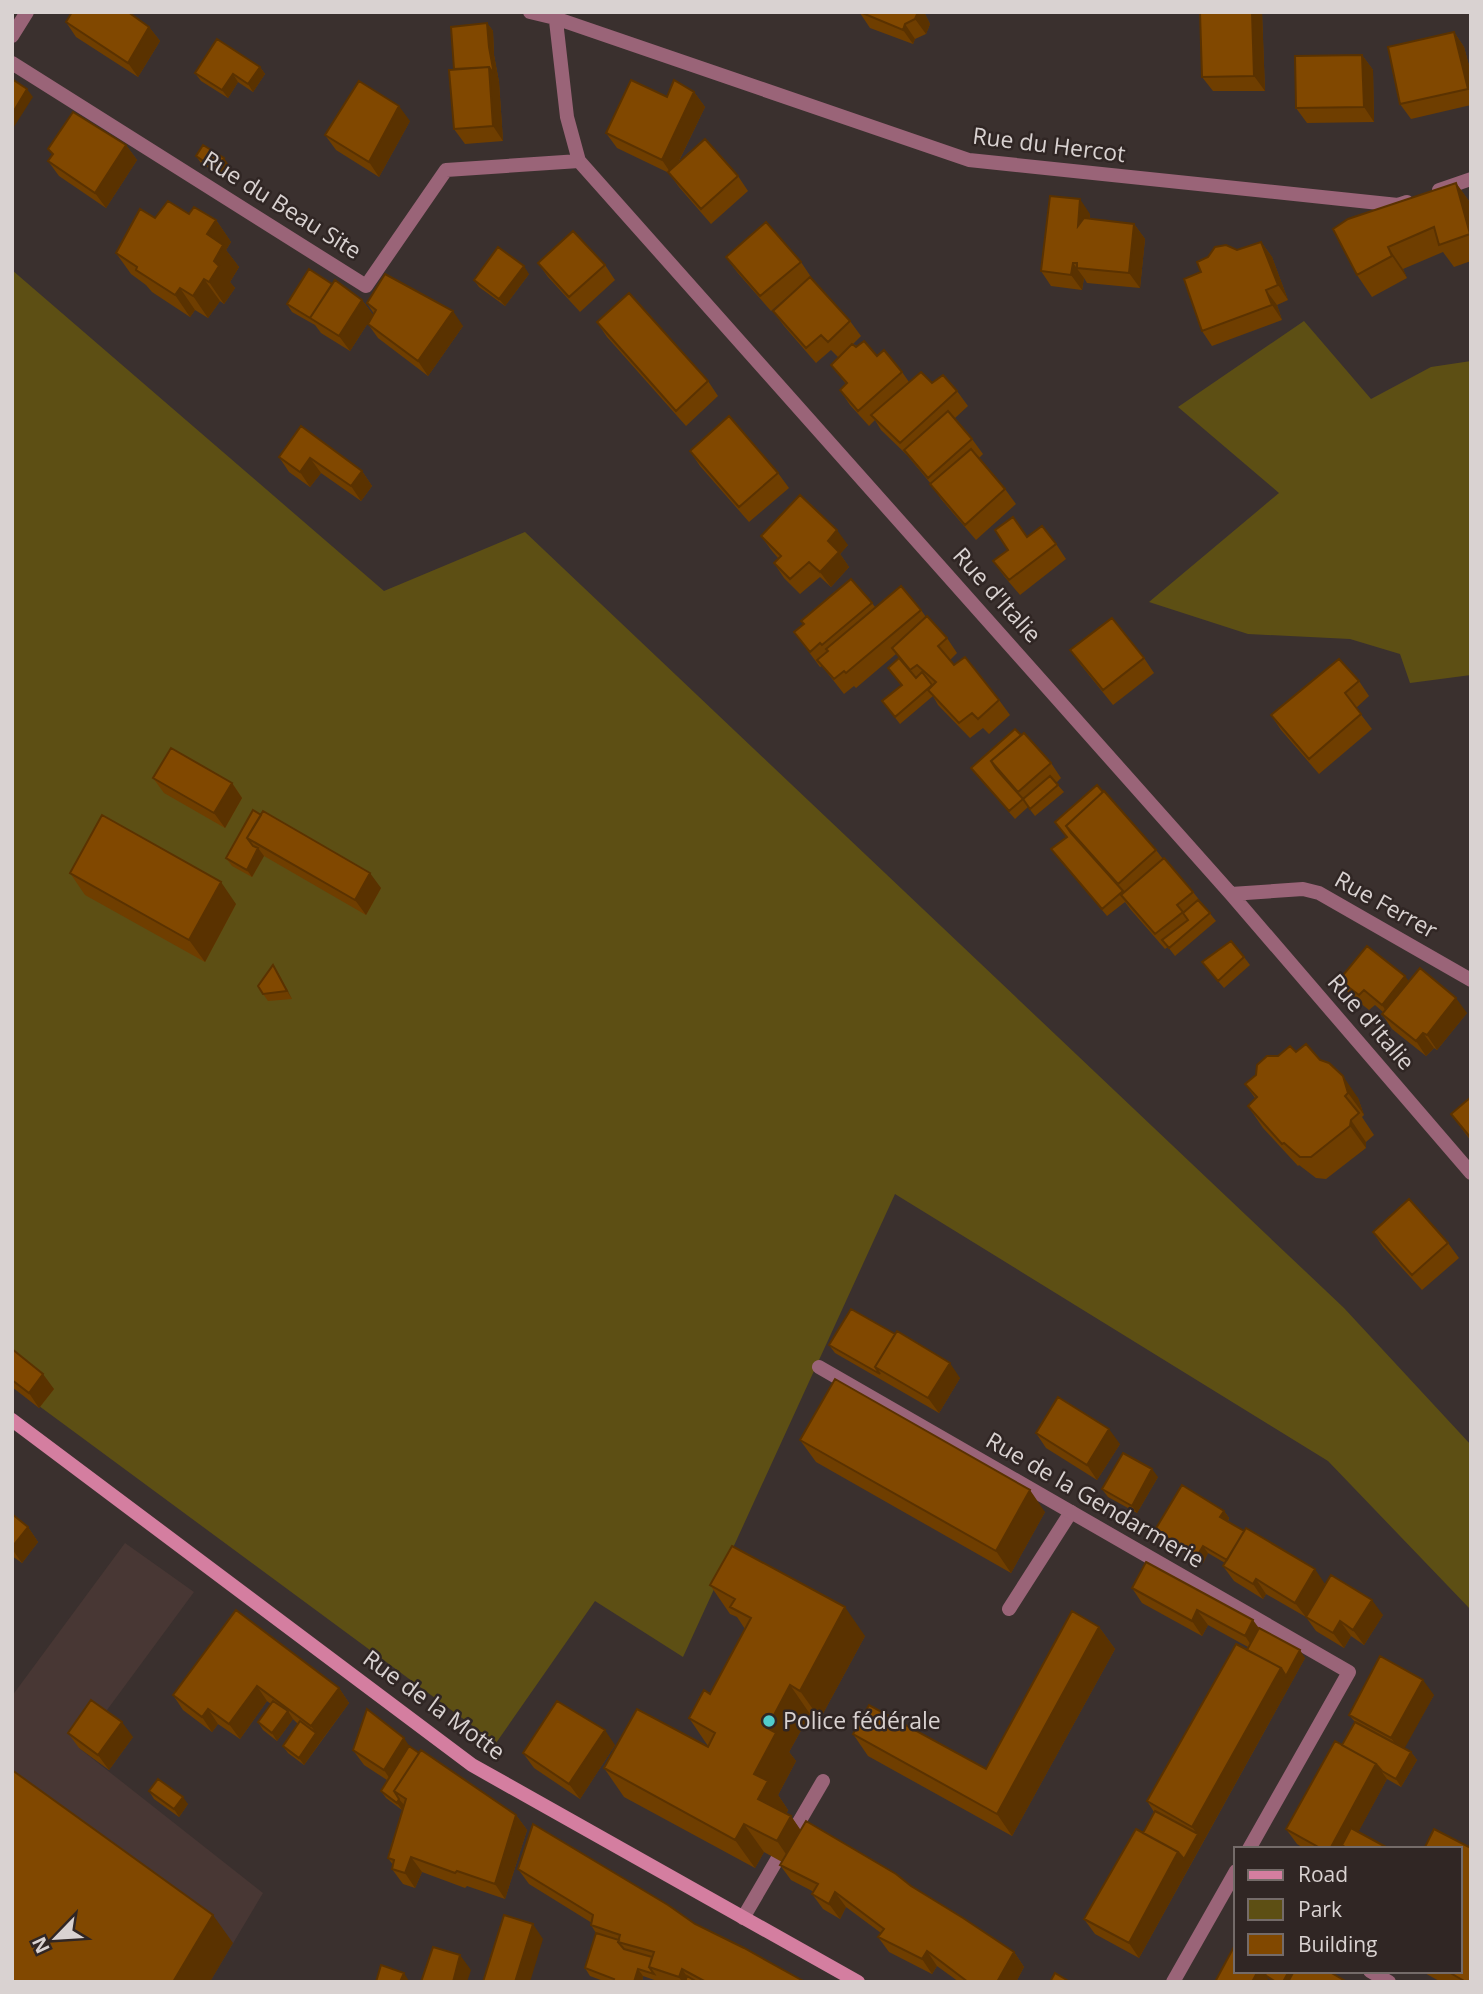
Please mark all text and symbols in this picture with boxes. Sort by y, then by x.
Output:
street label: Rue du Hercot [971,119,1127,169]
street label: Rue du Beau Site [197,142,368,266]
street label: Rue d'Italie [946,540,1049,649]
street label: Rue Ferrer [1329,863,1444,946]
street label: Rue d'Italie [1321,966,1423,1076]
street label: Rue de la Gendarmerie [981,1424,1210,1575]
street label: Rue de la Motte [357,1642,512,1767]
place label: Police fédérale [783,1704,941,1736]
marker: Police fédérale [761,1713,777,1729]
legend [1234,1847,1462,1973]
text: Road [1298,1860,1348,1888]
text: Park [1298,1895,1342,1923]
north arrow [21,1903,91,1973]
text: Building [1298,1930,1377,1958]
text: N [26,1933,56,1958]

